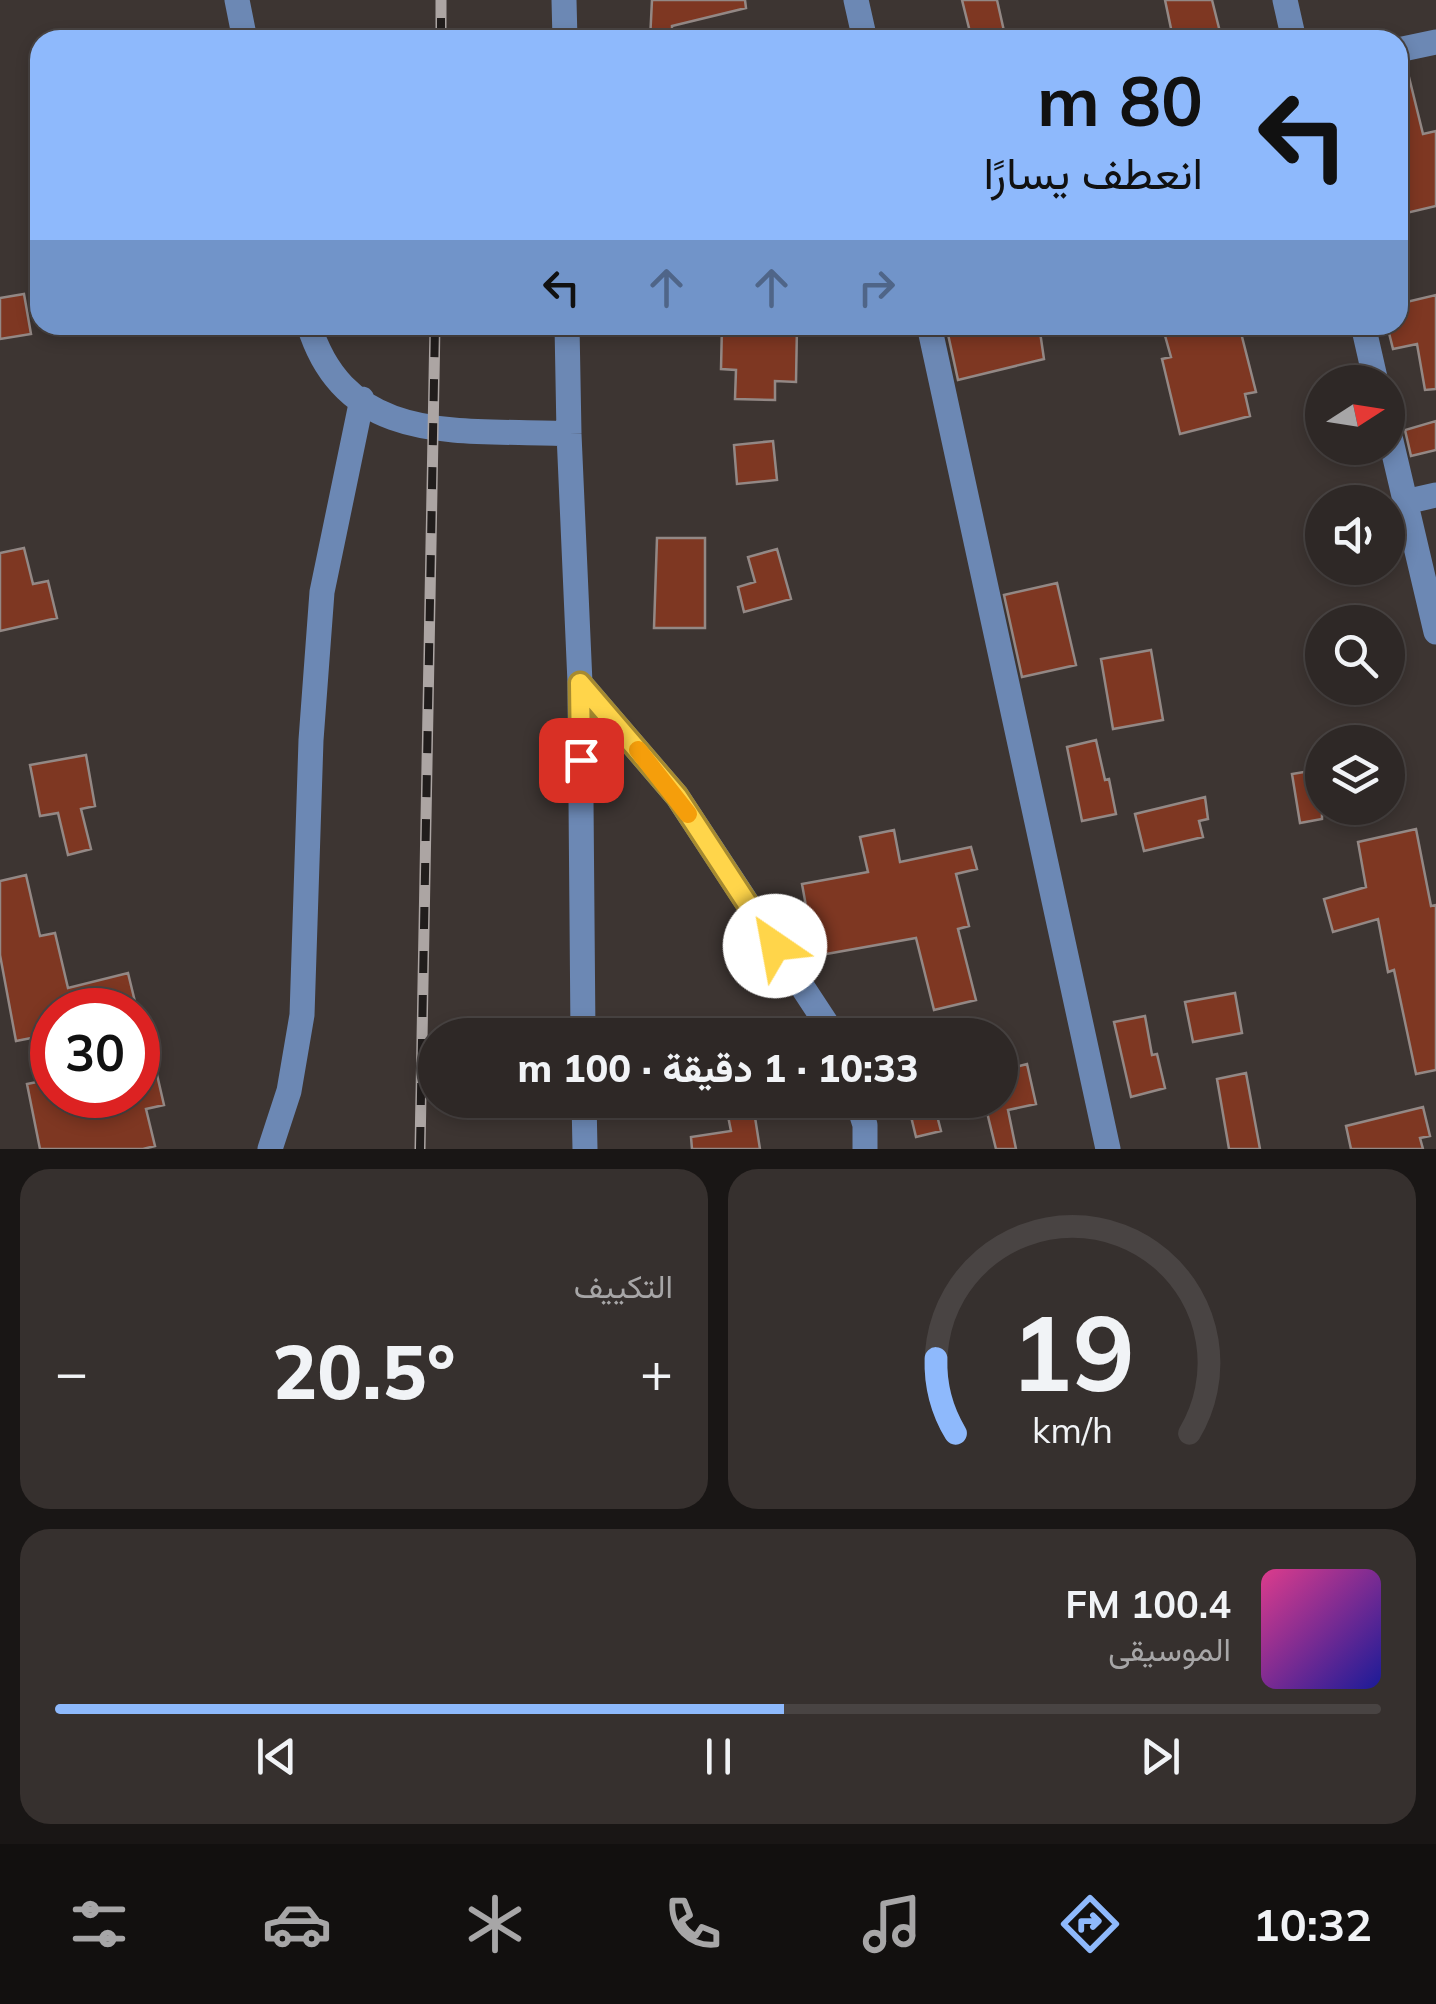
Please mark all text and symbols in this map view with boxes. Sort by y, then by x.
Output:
text: 80 m [1037,56,1203,144]
icon: left [1238,70,1368,200]
text: انعطف يسارًا [984,144,1203,200]
icon: left [534,260,589,315]
icon: ahead [639,260,694,315]
icon: ahead [744,260,799,315]
icon: right [849,260,904,315]
north arrow [1305,365,1405,465]
map controls [1305,365,1405,825]
button: sound [1305,485,1405,585]
button: search [1305,605,1405,705]
pin [539,718,624,803]
button: layers [1305,725,1405,825]
icon: arrive [554,733,609,788]
position arrow [723,894,827,998]
speed limit sign: 30 [30,988,160,1118]
text: 10:33 · 1 دقيقة · 100 m [517,1044,919,1092]
text: التكييف [574,1266,673,1306]
text: 19 [1010,1286,1134,1417]
text: 20.5° [272,1324,456,1418]
text: − [55,1337,88,1406]
text: + [640,1337,673,1406]
text: km/h [1032,1407,1112,1452]
text: 100.4 FM [1065,1580,1231,1628]
text: الموسيقى [1108,1629,1231,1669]
icon: previous [249,1729,304,1784]
icon: pause [691,1729,746,1784]
icon: next [1133,1729,1188,1784]
icon: filters [64,1889,134,1959]
icon: car [262,1889,332,1959]
icon: climate [460,1889,530,1959]
icon: phone [658,1889,728,1959]
icon: music [857,1889,927,1959]
icon: directions [1055,1889,1125,1959]
text: 10:32 [1253,1896,1372,1952]

